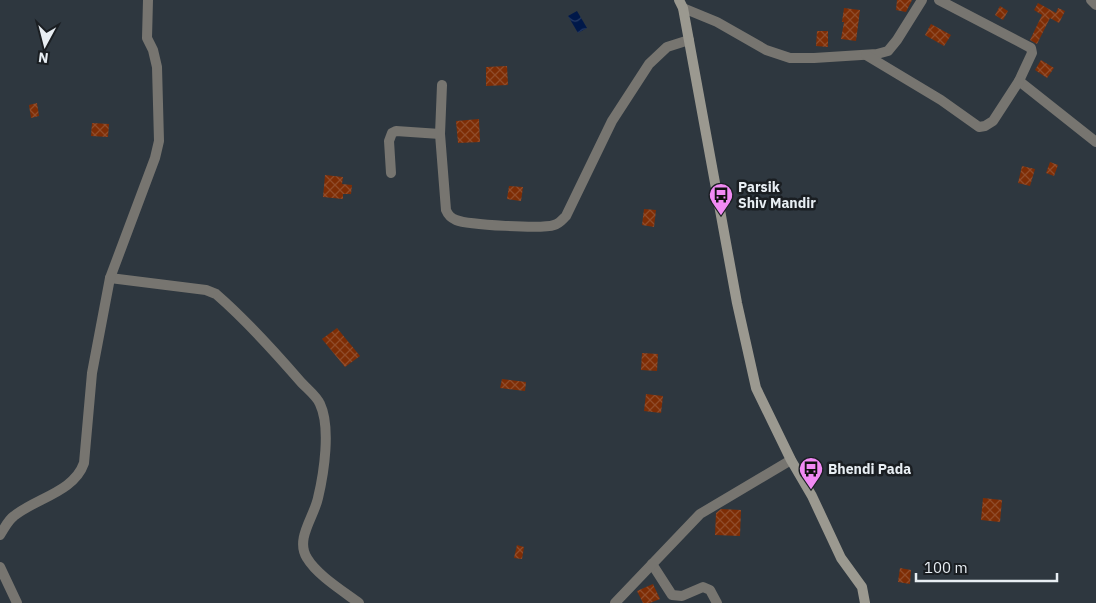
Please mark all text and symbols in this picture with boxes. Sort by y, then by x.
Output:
north arrow [20,20,70,70]
text: N [37,48,50,67]
place label: Parsik Shiv Mandir [738,178,816,212]
bus stop icon: Parsik Shiv Mandir [708,182,734,216]
bus stop icon: Bhendi Pada [798,456,824,490]
place label: Bhendi Pada [828,460,911,478]
scale bar [916,550,1057,582]
text: 100 m [924,558,968,577]

